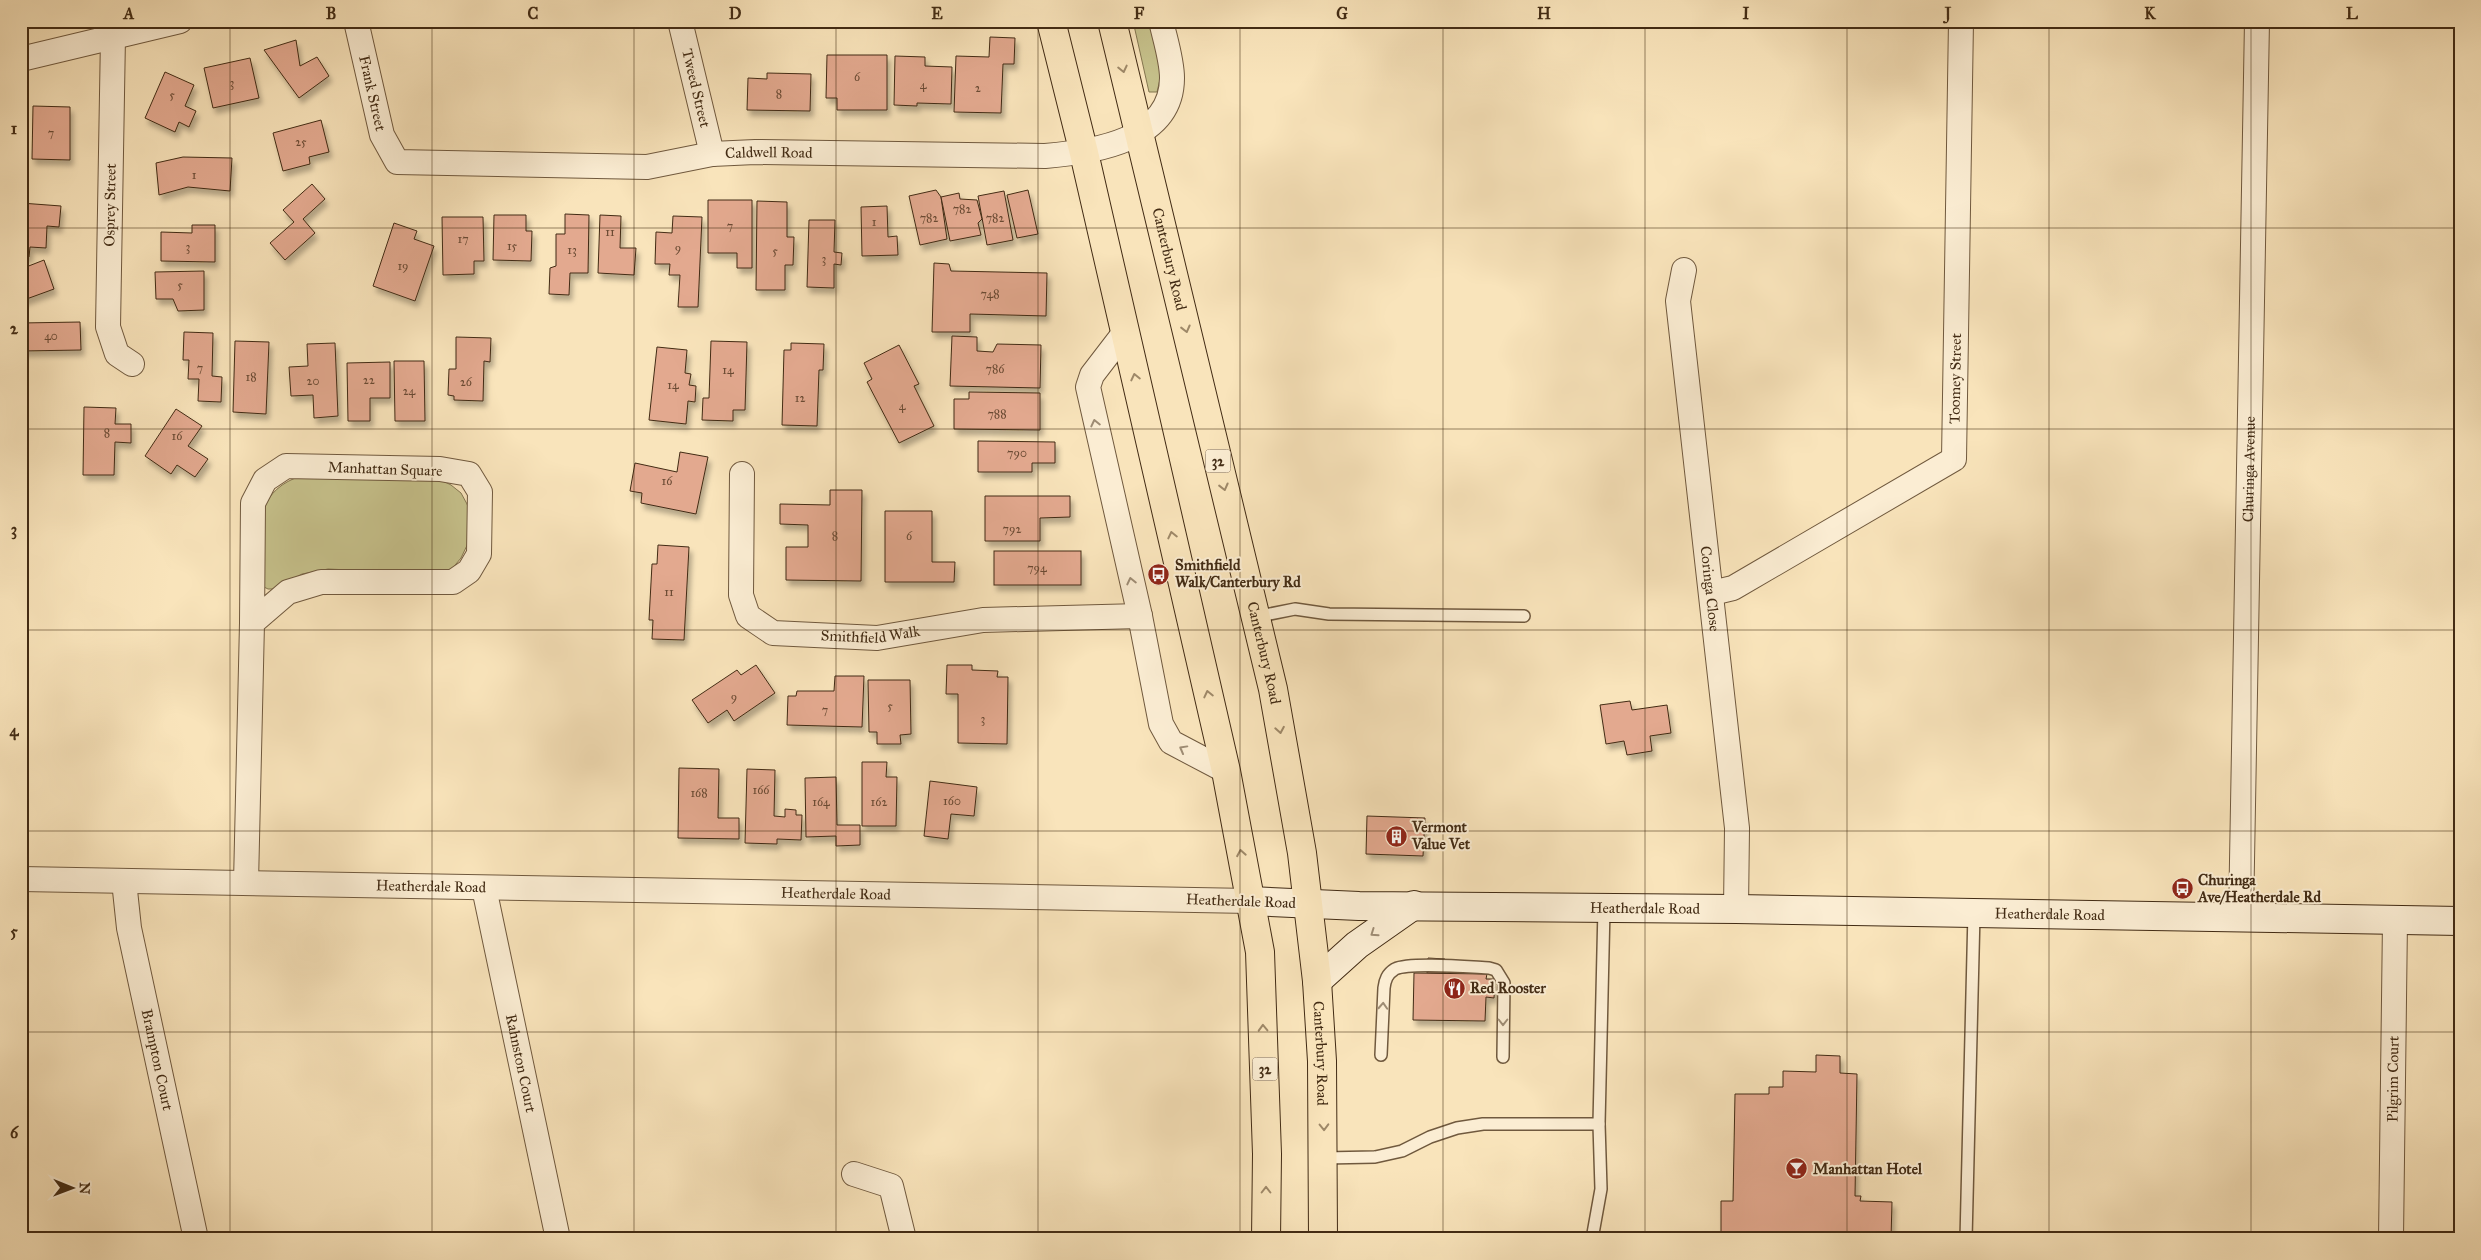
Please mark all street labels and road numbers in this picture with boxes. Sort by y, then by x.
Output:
street label: Tweed Street [678,47,714,130]
street label: Frank Street [355,54,390,133]
street label: Caldwell Road [725,143,813,162]
street label: Osprey Street [100,162,120,247]
street label: Canterbury Road [1148,206,1191,313]
street label: Toomey Street [1946,332,1965,424]
street label: Churinga Avenue [2239,416,2259,522]
road number: 32 [1206,450,1230,472]
street label: Manhattan Square [327,458,443,481]
street label: Coringa Close [1696,545,1724,632]
street label: Canterbury Road [1243,600,1285,706]
street label: Smithfield Walk [820,622,921,647]
street label: Heatherdale Road [376,876,487,896]
street label: Heatherdale Road [781,884,892,904]
street label: Heatherdale Road [1186,890,1297,912]
street label: Heatherdale Road [1590,899,1701,918]
street label: Heatherdale Road [1995,904,2106,924]
street label: Canterbury Road [1309,1000,1331,1106]
street label: Brampton Court [138,1007,177,1113]
street label: Rahnston Court [502,1012,540,1115]
street label: Pilgrim Court [2383,1035,2403,1122]
road number: 32 [1252,1058,1278,1080]

